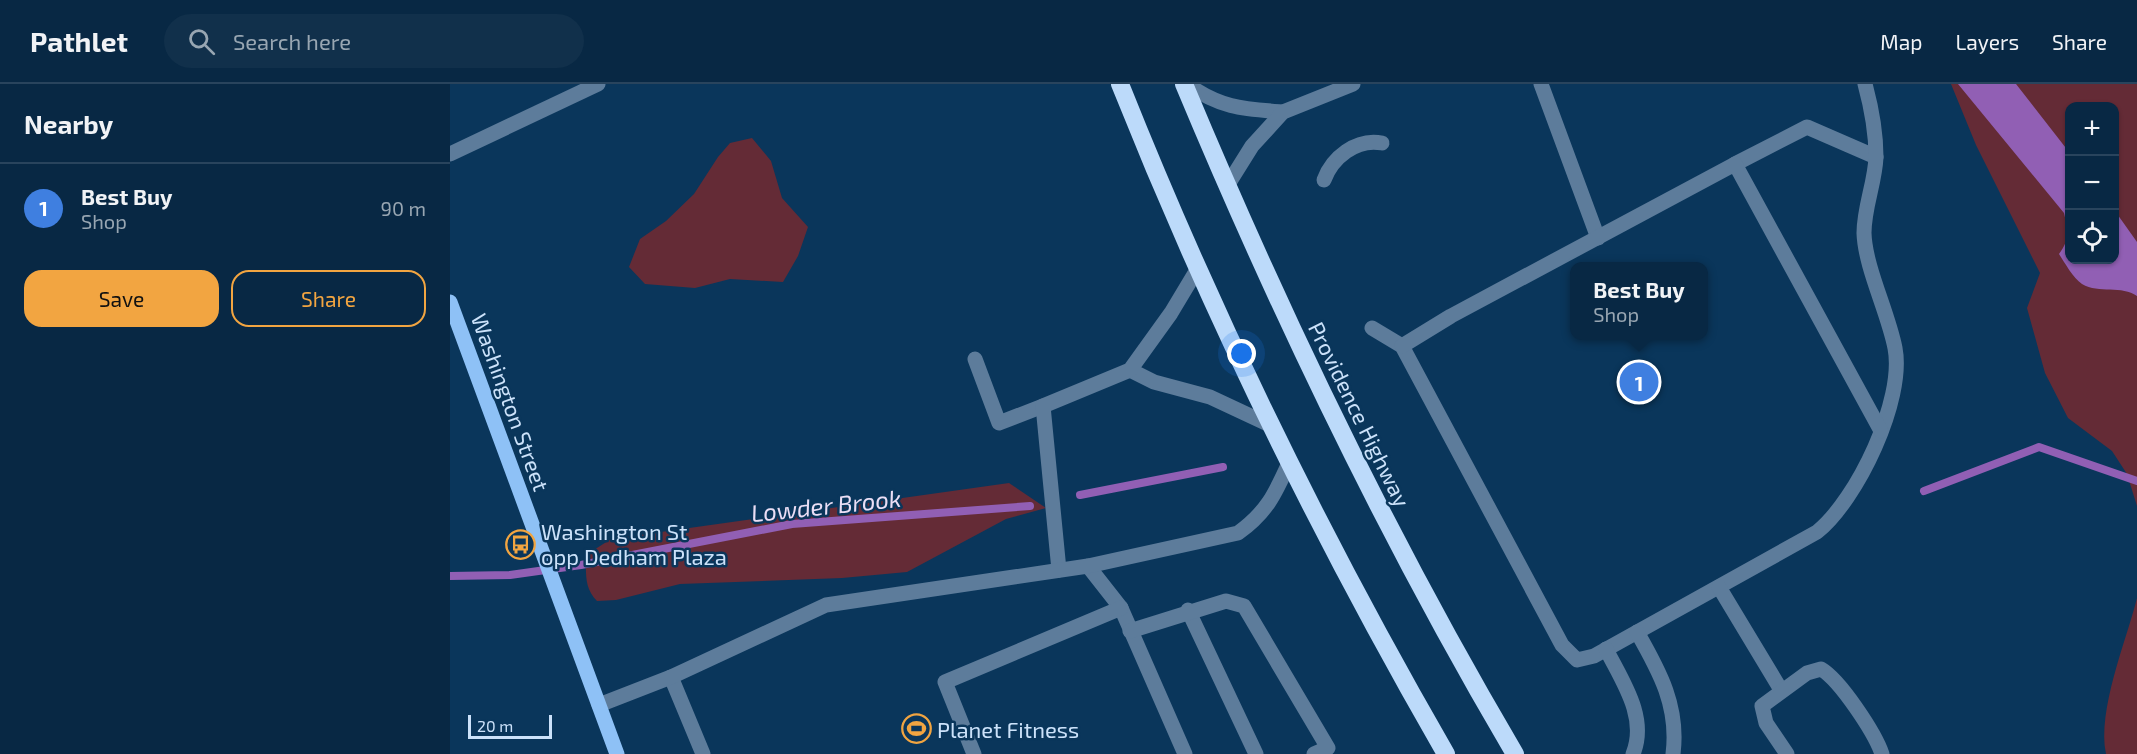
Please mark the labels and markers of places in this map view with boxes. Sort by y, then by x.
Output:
pin: 1 [1620,360,1658,404]
place label: Washington St opp Dedham Plaza [541,518,727,569]
bus stop icon: Washington St opp Dedham Plaza [504,528,536,560]
sports icon: Planet Fitness [900,713,932,745]
place label: Planet Fitness [937,716,1079,742]

